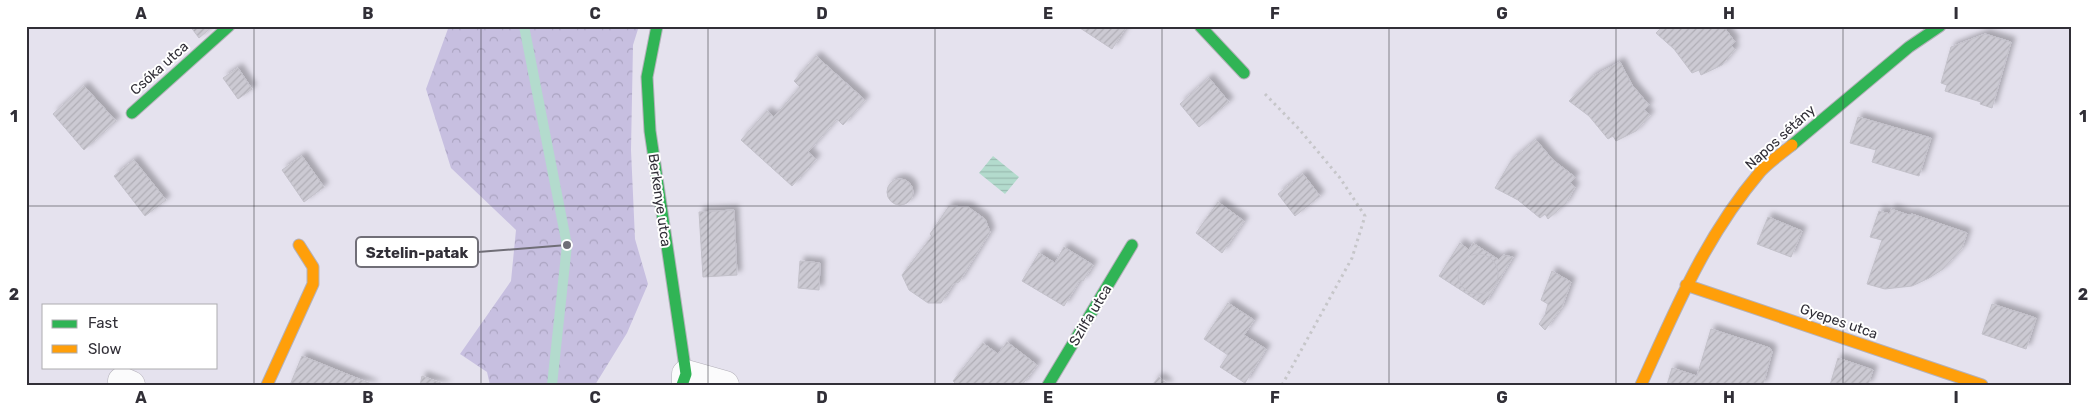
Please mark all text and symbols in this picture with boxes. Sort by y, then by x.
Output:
text: A [135,4,147,23]
text: B [362,4,374,23]
text: C [589,4,601,23]
text: D [816,4,828,23]
text: E [1043,4,1053,23]
text: F [1270,4,1280,23]
text: G [1496,4,1508,23]
text: H [1723,4,1735,23]
text: I [1953,4,1959,23]
street label: Csóka utca [127,38,192,99]
street label: Napos sétány [1742,101,1819,173]
text: 1 [10,107,18,126]
text: 1 [2079,107,2087,126]
street label: Berkenye utca [645,153,674,248]
callout: Sztelin-patak [356,237,478,267]
text: Sztelin-patak [366,244,468,262]
street label: Szilfa utca [1066,282,1115,349]
text: 2 [9,285,19,304]
text: 2 [2078,285,2088,304]
street label: Gyepes utca [1798,300,1880,343]
legend [42,304,218,368]
text: Fast [88,314,118,332]
text: Slow [88,340,121,358]
text: A [135,388,147,407]
text: B [362,388,374,407]
text: C [589,388,601,407]
text: D [816,388,828,407]
text: E [1043,388,1053,407]
text: F [1270,388,1280,407]
text: G [1496,388,1508,407]
text: H [1723,388,1735,407]
text: I [1953,388,1959,407]

